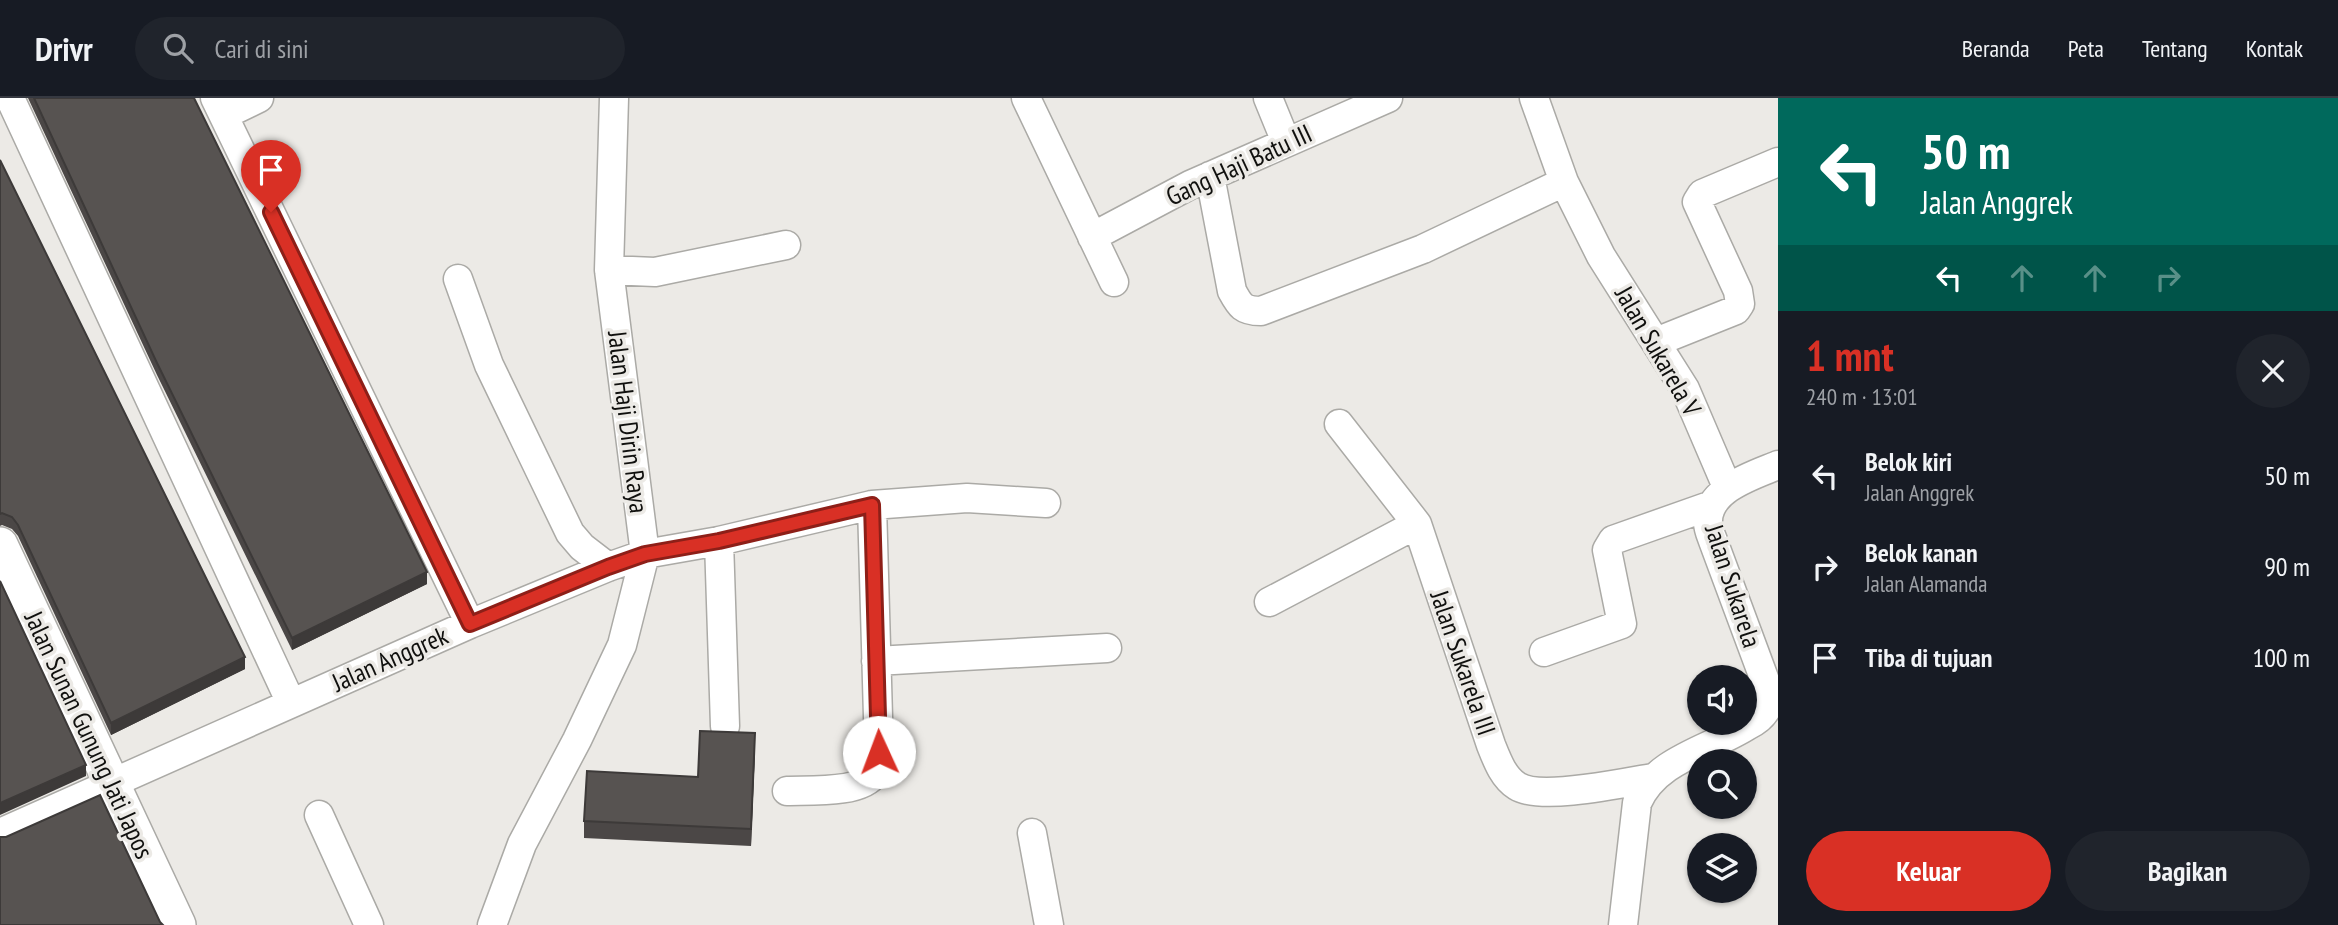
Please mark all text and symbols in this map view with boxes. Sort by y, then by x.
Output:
search box [135,17,625,80]
text: Drivr [35,27,93,70]
icon: search [159,29,197,67]
text: Cari di sini [215,32,309,65]
text: Beranda [1962,33,2030,64]
text: Peta [2068,33,2104,64]
text: Tentang [2142,33,2208,64]
text: Kontak [2246,33,2303,64]
street label: Gang Haji Batu III [1161,116,1317,213]
text: 50 m [1921,119,2010,183]
icon: left [1806,126,1897,217]
pin [241,140,301,212]
icon: arrive [252,151,290,189]
text: Jalan Anggrek [1921,181,2073,223]
icon: left [1930,259,1968,297]
icon: ahead [2003,259,2041,297]
icon: ahead [2076,259,2114,297]
icon: right [2149,259,2187,297]
street label: Jalan Sukarela V [1608,279,1709,422]
street label: Jalan Haji Dirin Raya [601,328,656,515]
text: 1 mnt [1806,328,1894,383]
button: close [2236,334,2310,408]
text: 240 m · 13:01 [1806,382,1918,411]
text: Belok kiri [1865,445,1952,478]
icon: left [1806,457,1844,495]
text: 50 m [2264,459,2310,492]
text: Jalan Anggrek [1865,478,1974,507]
street label: Jalan Sukarela [1698,519,1769,651]
text: Belok kanan [1865,536,1978,569]
icon: right [1806,548,1844,586]
text: 90 m [2264,550,2310,583]
text: Jalan Alamanda [1865,569,1988,598]
street label: Jalan Sukarela III [1423,585,1504,740]
street label: Jalan Sunan Gunung Jati Japos [17,605,161,864]
street label: Jalan Anggrek [326,618,453,699]
icon: arrive [1806,639,1844,677]
text: Tiba di tujuan [1865,641,1993,674]
text: 100 m [2252,641,2310,674]
map controls [1687,665,1757,903]
button: sound [1687,665,1757,735]
position arrow [842,715,916,789]
button: search [1687,749,1757,819]
button: Keluar [1806,831,2051,911]
button: Bagikan [2065,831,2310,911]
button: layers [1687,833,1757,903]

